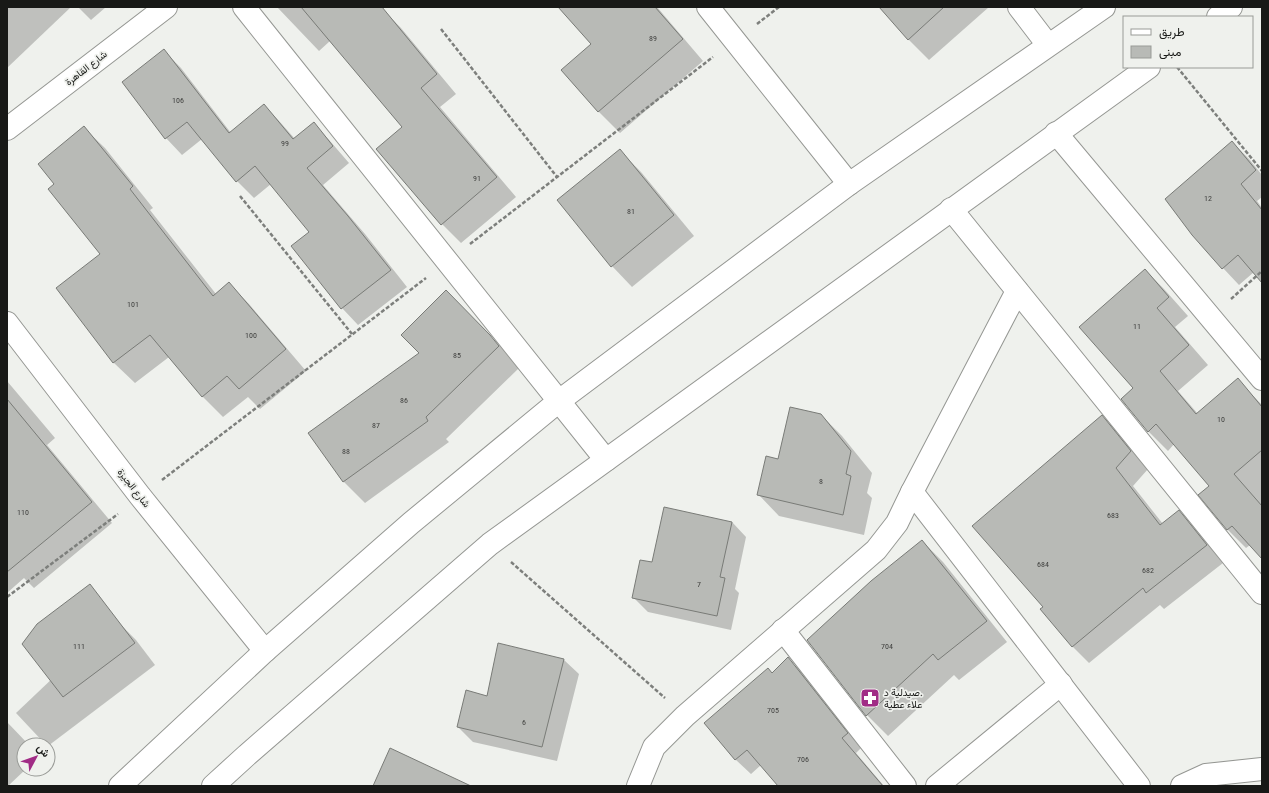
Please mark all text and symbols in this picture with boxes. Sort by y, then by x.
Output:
legend [1123,16,1253,68]
text: طريق [1159,25,1185,40]
house number: 89 [649,34,657,43]
text: مبنى [1159,45,1181,60]
street label: شارع القاهرة [63,48,110,88]
house number: 106 [172,96,184,105]
house number: 99 [281,139,289,148]
house number: 91 [473,174,481,183]
house number: 12 [1204,194,1212,203]
house number: 81 [627,207,635,216]
house number: 101 [127,300,139,309]
house number: 11 [1133,322,1141,331]
house number: 100 [245,331,257,340]
house number: 85 [453,351,461,360]
house number: 86 [400,396,408,405]
house number: 10 [1217,415,1225,424]
house number: 87 [372,421,380,430]
house number: 88 [342,447,350,456]
street label: شارع الجيزة [115,466,153,510]
house number: 8 [819,477,823,486]
house number: 110 [17,508,29,517]
house number: 683 [1107,511,1119,520]
house number: 684 [1037,560,1049,569]
house number: 682 [1142,566,1154,575]
house number: 7 [697,580,701,589]
house number: 111 [73,642,85,651]
house number: 704 [881,642,893,651]
pharmacy icon: صيدلية د. علاء عطية [859,687,881,709]
place label: صيدلية د. علاء عطية [884,687,923,711]
house number: 705 [767,706,779,715]
house number: 6 [522,718,526,727]
north arrow [16,737,56,777]
text: ش [34,742,52,760]
house number: 706 [797,755,809,764]

